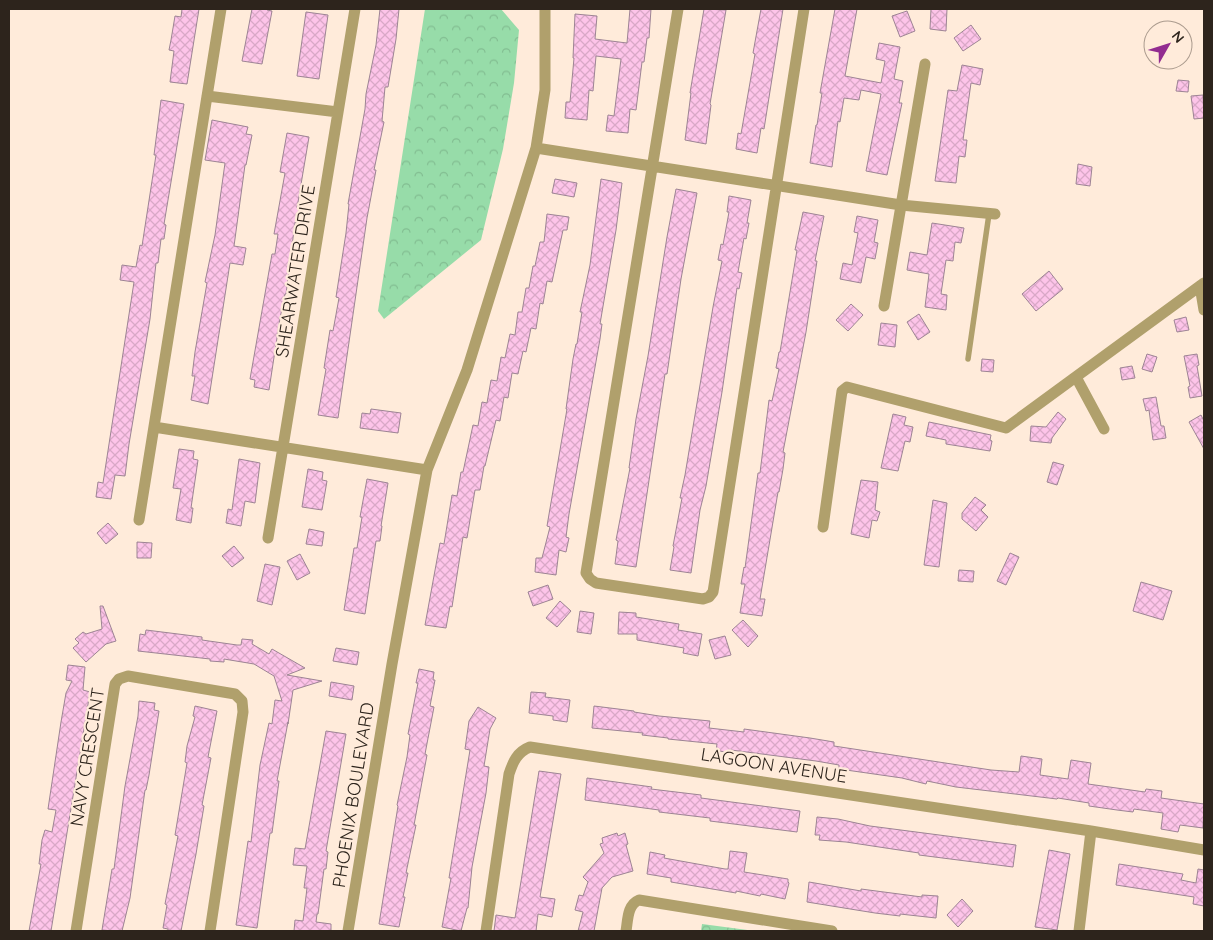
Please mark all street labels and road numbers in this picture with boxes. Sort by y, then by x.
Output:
street label: SHEARWATER DRIVE [270,183,320,359]
street label: NAVY CRESCENT [65,686,109,828]
street label: PHOENIX BOULEVARD [327,701,379,889]
street label: LAGOON AVENUE [699,742,849,788]

